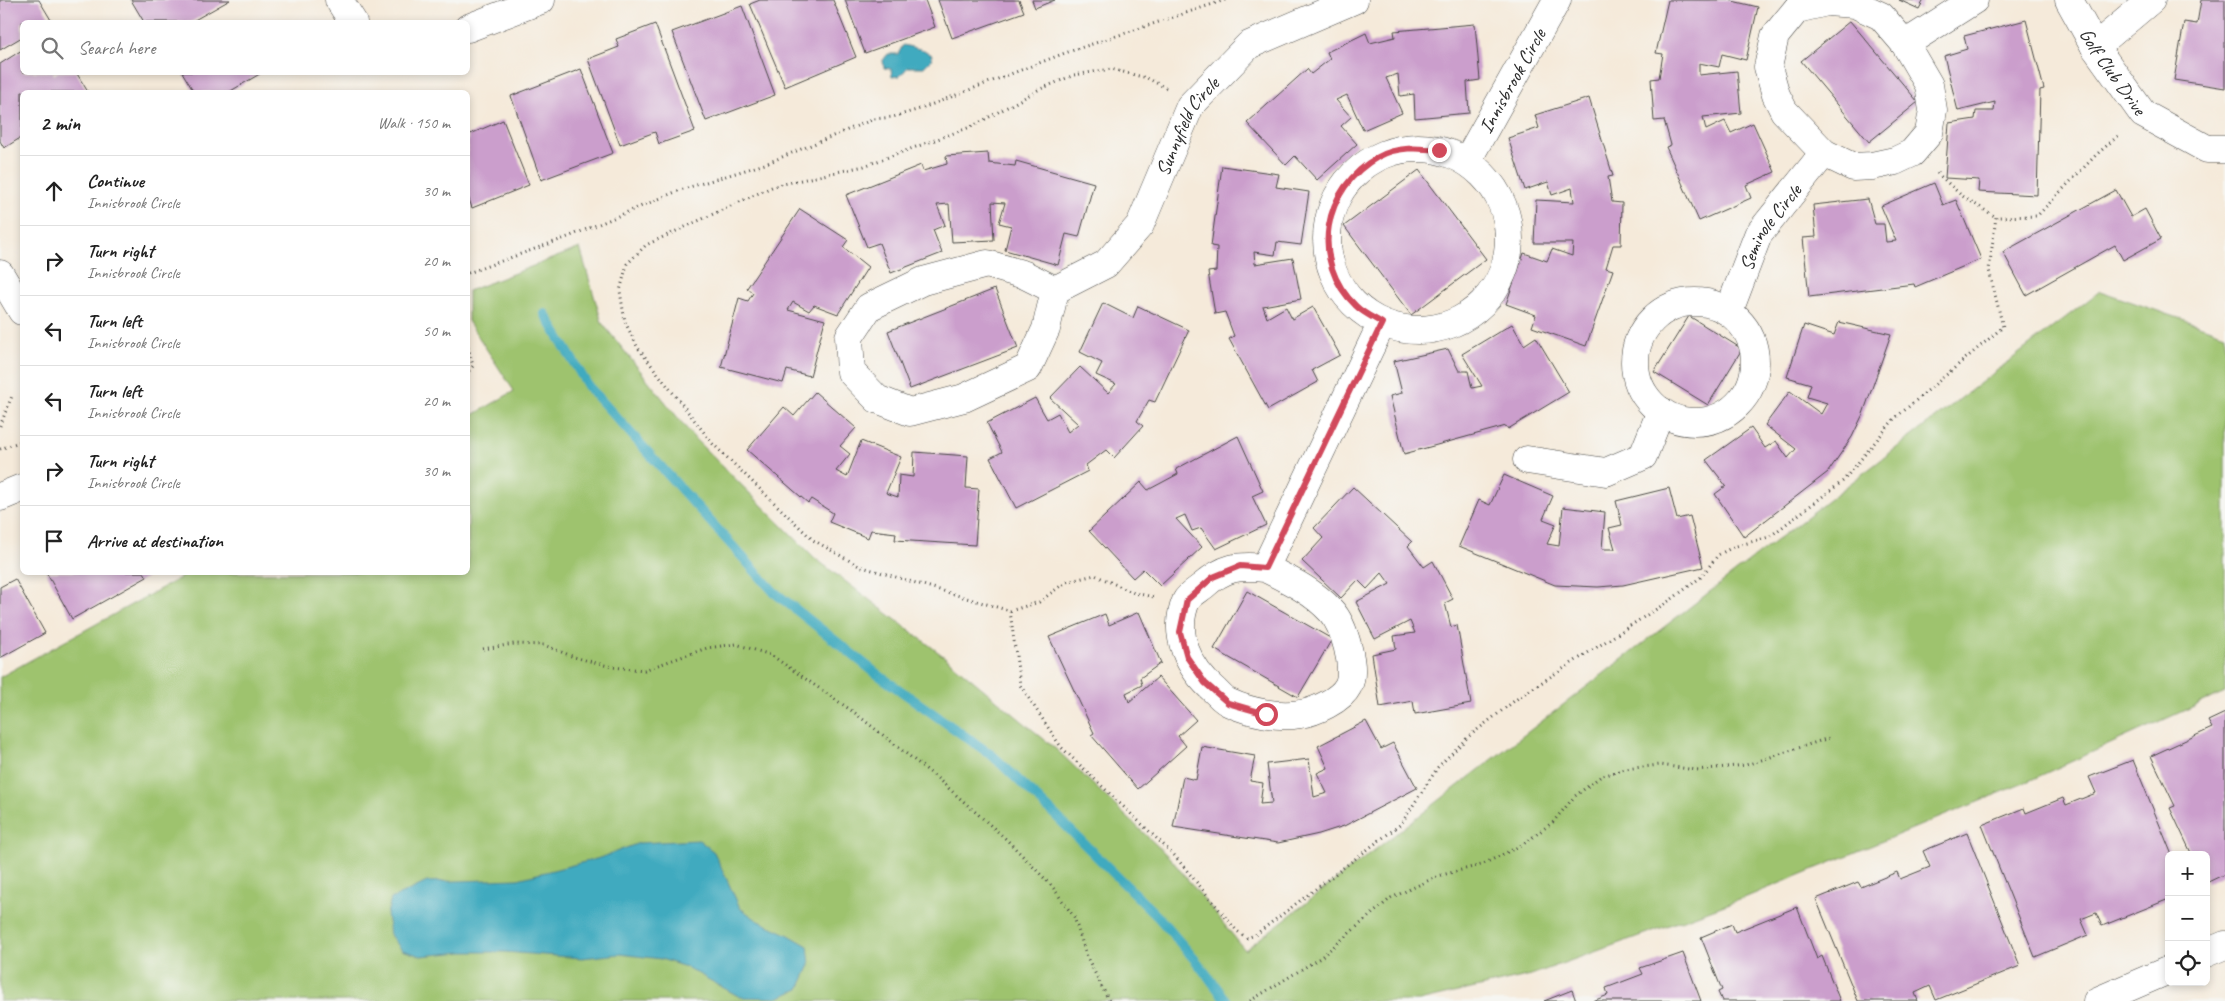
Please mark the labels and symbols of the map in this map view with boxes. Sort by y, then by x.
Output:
street label: Innisbrook Circle [1473,23,1552,137]
street label: Golf Club Drive [2074,23,2153,121]
street label: Sunnyfield Circle [1150,70,1225,179]
route end [1428,139,1451,162]
street label: Seminole Circle [1733,178,1808,274]
route start [1255,703,1278,726]

